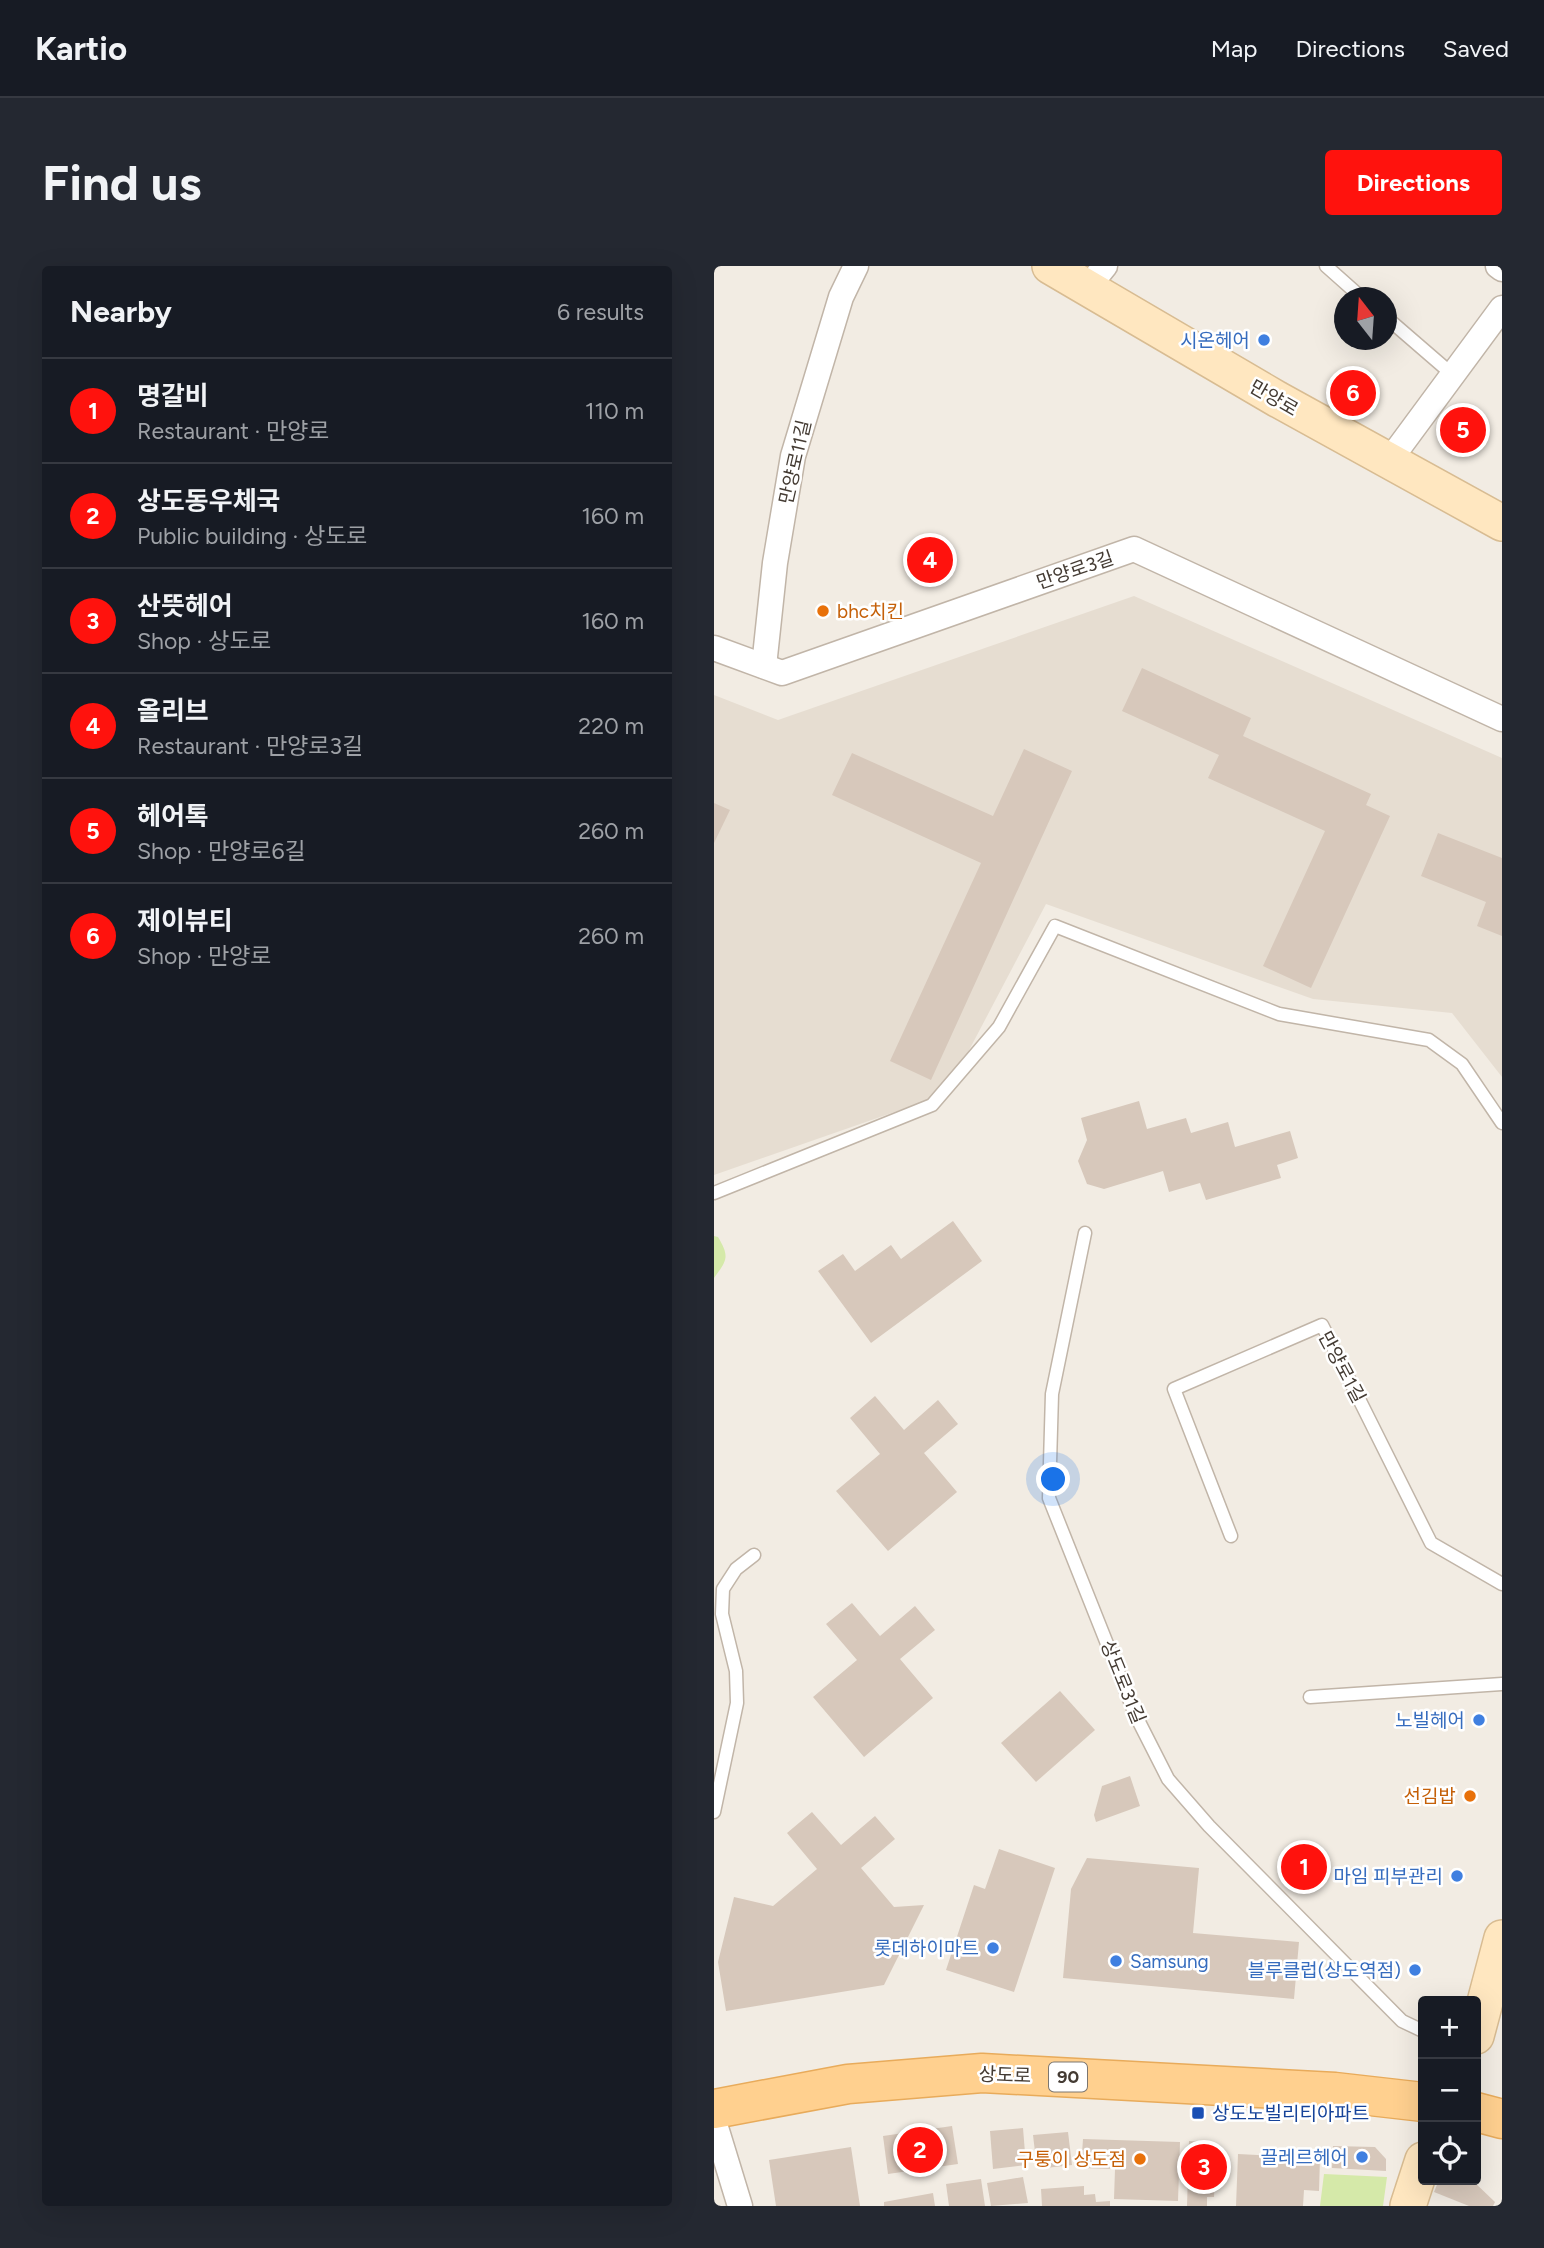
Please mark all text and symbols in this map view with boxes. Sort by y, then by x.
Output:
text: Kartio [35,29,127,68]
text: Map [1211,34,1257,63]
text: Directions [1295,34,1405,63]
text: Saved [1443,34,1509,63]
button: Directions [1325,150,1502,215]
text: Find us [42,153,201,212]
north arrow [1334,287,1397,350]
text: Nearby [70,293,172,330]
text: 6 results [557,298,644,326]
place label: 시온헤어 [1180,329,1250,352]
marker: 시온헤어 [1256,332,1272,348]
pin: 6 [1330,367,1376,419]
street label: 만양로 [1246,375,1302,421]
text: 명갈비 [137,380,209,412]
text: 1 [88,397,98,425]
text: 110 m [585,397,644,425]
pin: 5 [1440,404,1486,456]
text: Restaurant · 만양로 [137,417,330,445]
street label: 만양로11길 [774,418,816,506]
text: 상도동우체국 [137,485,281,517]
text: 2 [86,502,100,530]
text: 160 m [581,502,644,530]
text: Public building · 상도로 [137,522,368,550]
pin: 4 [907,534,953,586]
street label: 만양로3길 [1033,546,1117,594]
text: 산뜻헤어 [137,590,233,622]
place label: bhc치킨 [837,600,904,623]
marker: bhc치킨 [815,603,831,619]
text: 3 [87,607,99,635]
text: 160 m [581,607,644,635]
text: Shop · 상도로 [137,627,272,655]
text: 올리브 [137,695,209,727]
text: 4 [86,712,100,740]
text: 220 m [578,712,644,740]
text: Restaurant · 만양로3길 [137,732,363,760]
text: 헤어톡 [137,800,209,832]
text: 5 [86,817,100,845]
text: 260 m [578,817,644,845]
text: Shop · 만양로6길 [137,837,306,865]
text: 제이뷰티 [137,905,233,937]
text: 6 [86,922,100,950]
text: 260 m [578,922,644,950]
text: Shop · 만양로 [137,942,272,970]
street label: 만양로1길 [1314,1327,1370,1407]
your location [1036,1462,1070,1496]
street label: 상도로31길 [1096,1637,1150,1727]
place label: 노빌헤어 [1395,1709,1465,1732]
marker: 노빌헤어 [1471,1712,1487,1728]
place label: 선김밥 [1404,1785,1456,1808]
marker: 선김밥 [1462,1788,1478,1804]
pin: 1 [1281,1841,1327,1893]
place label: 마임 피부관리 [1333,1865,1443,1888]
marker: 마임 피부관리 [1449,1868,1465,1884]
place label: 롯데하이마트 [874,1937,979,1960]
marker: 롯데하이마트 [985,1940,1001,1956]
place label: Samsung [1130,1950,1209,1973]
marker: Samsung [1108,1953,1124,1969]
place label: 블루클럽(상도역점) [1248,1959,1401,1982]
marker: 블루클럽(상도역점) [1407,1962,1423,1978]
map controls [1418,1996,1481,2185]
button: + [1418,1996,1481,2059]
button: − [1418,2059,1481,2122]
street label: 상도로 [978,2063,1032,2087]
road number: 90 [1049,2063,1087,2092]
place label: 상도노빌리티아파트 [1212,2102,1369,2125]
marker: 상도노빌리티아파트 [1190,2105,1206,2121]
button: locate [1418,2122,1481,2185]
pin: 2 [897,2124,943,2176]
pin: 3 [1181,2141,1227,2193]
place label: 끌레르헤어 [1261,2146,1348,2169]
place label: 구퉁이 상도점 [1016,2148,1126,2171]
marker: 끌레르헤어 [1354,2149,1370,2165]
marker: 구퉁이 상도점 [1132,2151,1148,2167]

